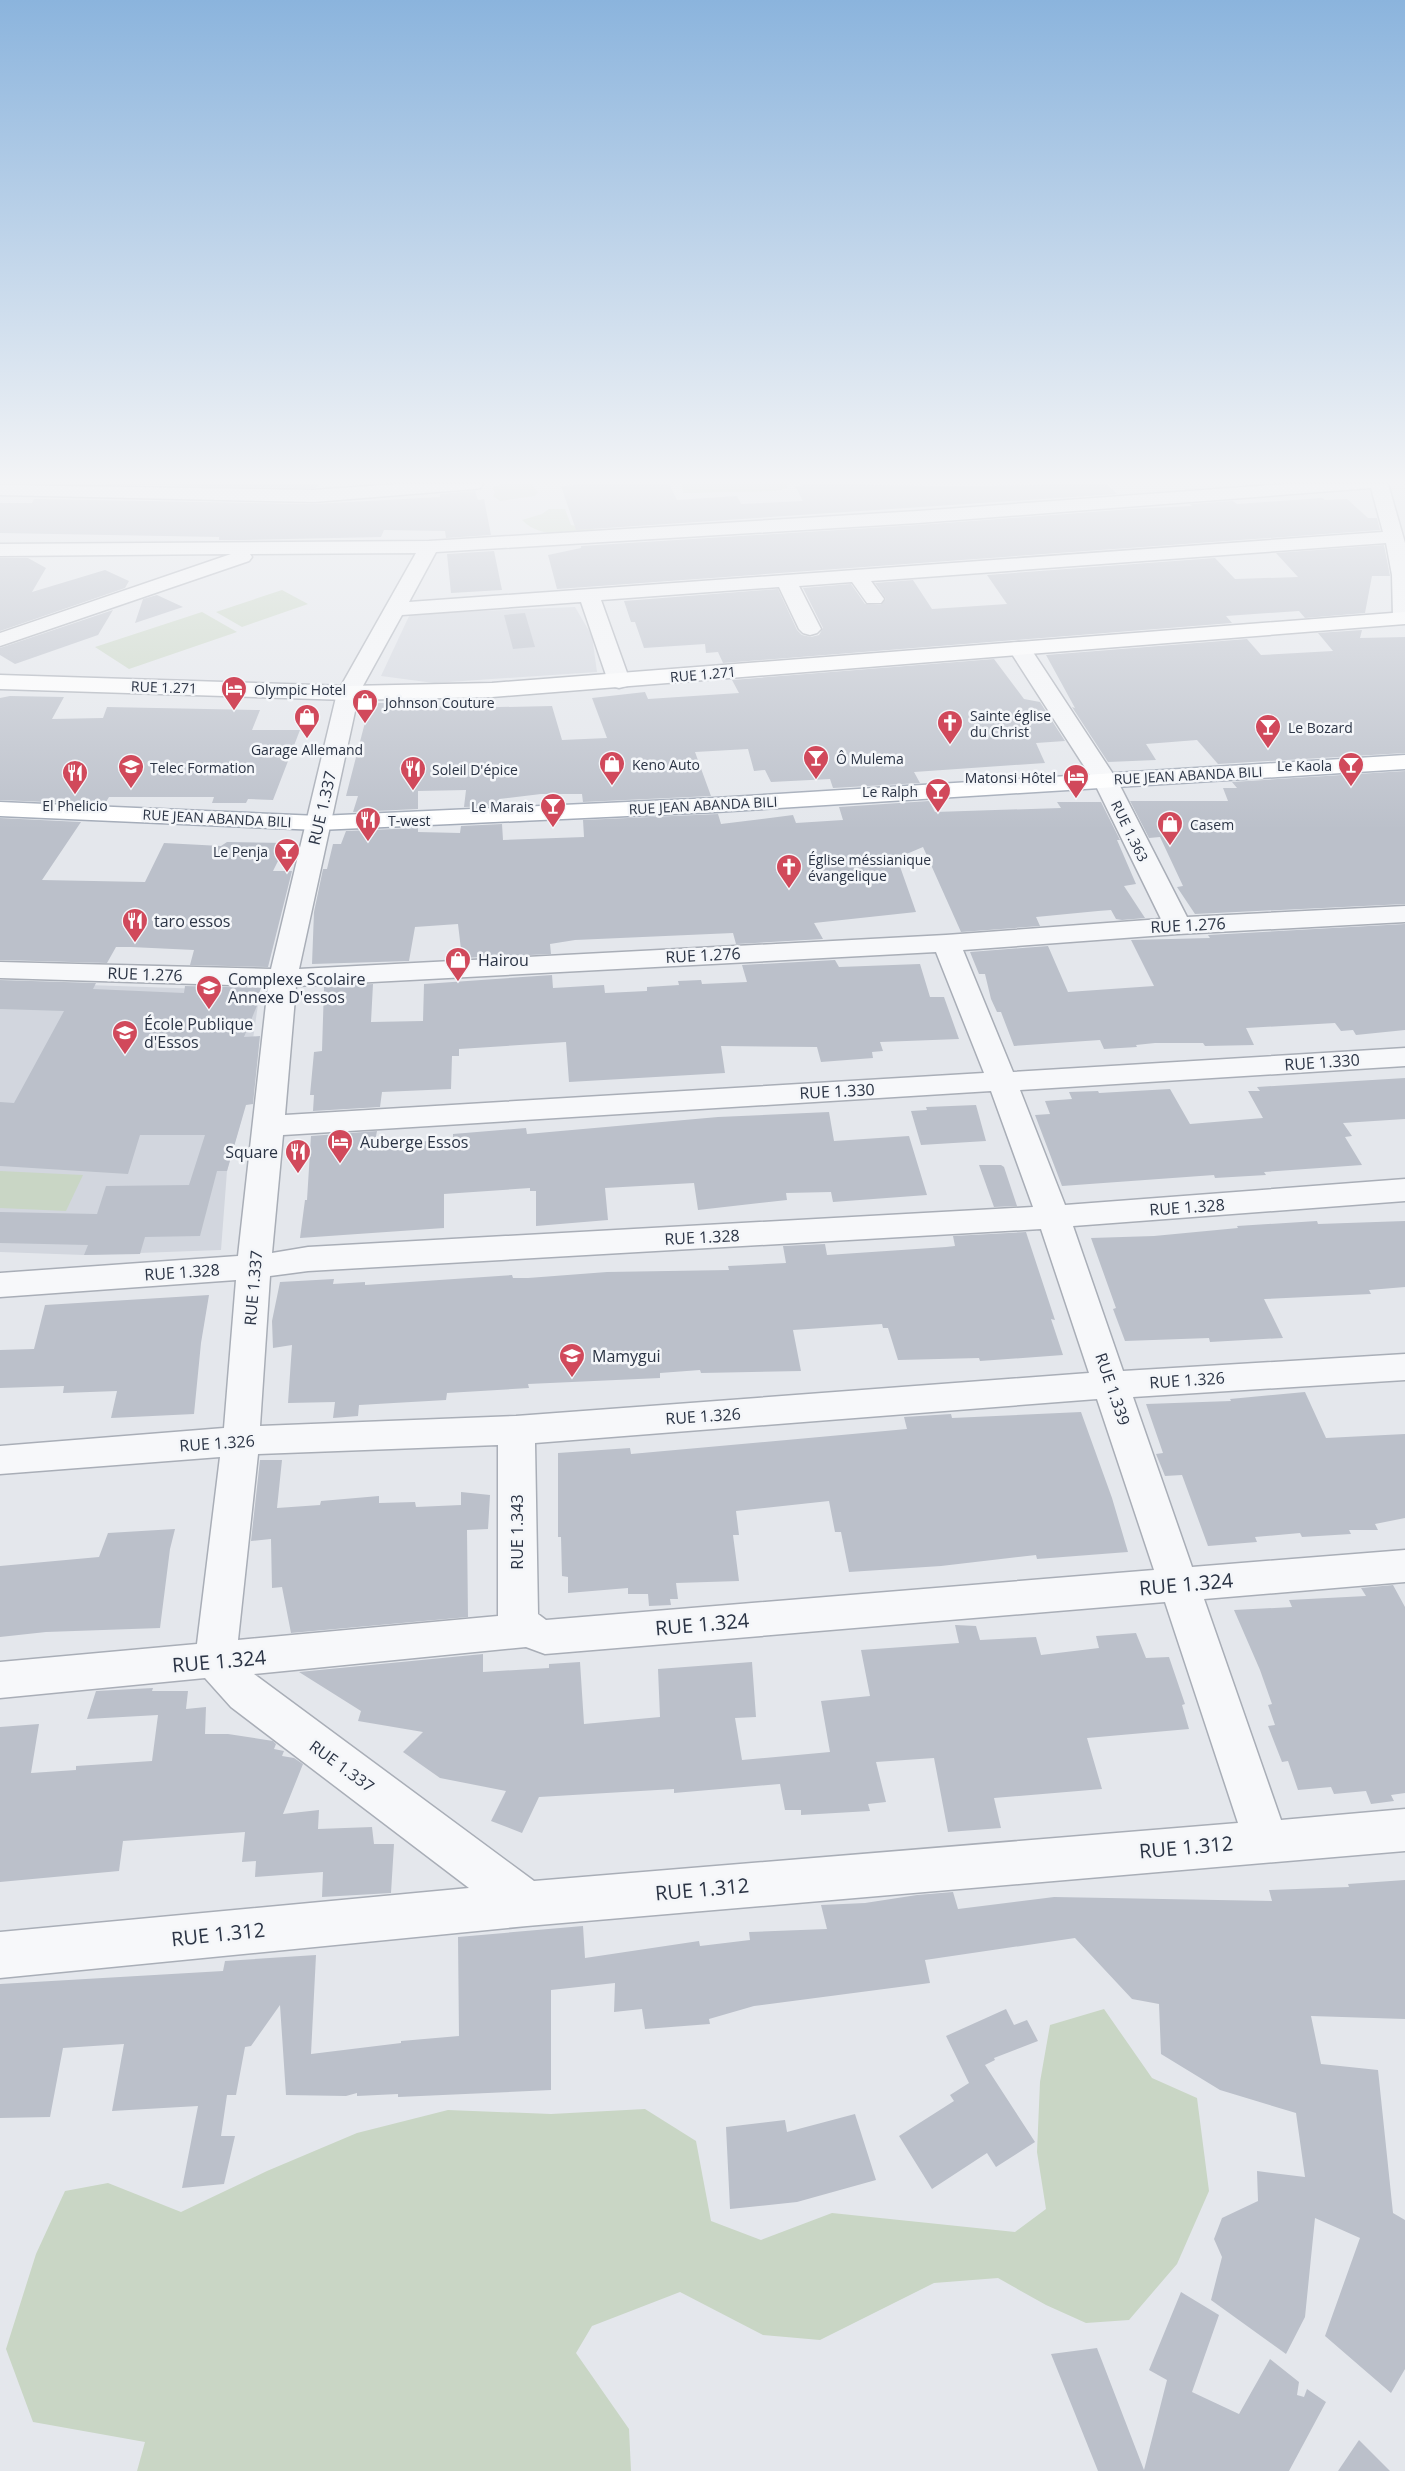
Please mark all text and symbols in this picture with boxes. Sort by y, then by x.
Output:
street label: RUE 1.271 [669,662,737,686]
hotel icon: Olympic Hotel [219,674,249,712]
street label: RUE 1.271 [131,676,197,698]
place label: Olympic Hotel [254,680,346,699]
shop icon: Johnson Couture [350,687,380,725]
place label: Johnson Couture [383,693,495,712]
shop icon: Garage Allemand [292,702,322,740]
place label: Sainte église du Christ [970,706,1051,741]
church icon: Sainte église du Christ [935,708,965,746]
bar icon: Le Bozard [1253,712,1283,750]
place label: Le Bozard [1288,718,1353,737]
place label: Garage Allemand [251,740,363,759]
bar icon: Ô Mulema [801,743,831,781]
shop icon: Keno Auto [597,749,627,787]
place label: Ô Mulema [836,749,904,768]
bar icon: Le Kaola [1336,750,1366,788]
school or university icon: Telec Formation [116,752,146,790]
restaurant icon: Soleil D'épice [398,754,428,792]
place label: Keno Auto [632,755,700,774]
place label: Le Kaola [1277,756,1332,775]
restaurant icon: El Phelicio [60,758,90,796]
place label: Telec Formation [150,758,255,777]
place label: Soleil D'épice [432,760,518,779]
hotel icon: Matonsi Hôtel [1061,762,1091,800]
street label: RUE JEAN ABANDA BILI [1113,762,1263,788]
place label: Matonsi Hôtel [965,768,1056,787]
street label: RUE 1.337 [303,769,341,847]
bar icon: Le Ralph [923,776,953,814]
place label: Le Ralph [862,782,918,801]
bar icon: Le Marais [538,791,568,829]
street label: RUE JEAN ABANDA BILI [628,792,778,818]
place label: El Phelicio [42,796,108,815]
place label: Le Marais [471,797,534,816]
street label: RUE 1.363 [1107,797,1153,865]
street label: RUE JEAN ABANDA BILI [142,805,292,831]
restaurant icon: T-west [353,805,383,843]
shop icon: Casem [1155,809,1185,847]
place label: T-west [388,811,431,830]
place label: Casem [1190,815,1234,834]
bar icon: Le Penja [272,836,302,874]
place label: Le Penja [213,842,268,861]
place label: Église méssianique évangelique [808,850,931,885]
church icon: Église méssianique évangelique [774,852,804,890]
restaurant icon: taro essos [120,906,150,944]
place label: taro essos [154,910,230,932]
street label: RUE 1.276 [1150,912,1226,938]
street label: RUE 1.276 [665,942,741,968]
shop icon: Hairou [443,945,473,983]
place label: Hairou [478,949,529,971]
street label: RUE 1.276 [107,962,183,986]
place label: Complexe Scolaire Annexe D'essos [228,968,365,1008]
school or university icon: Complexe Scolaire Annexe D'essos [194,973,224,1011]
place label: École Publique d'Essos [144,1013,253,1053]
school or university icon: École Publique d'Essos [110,1018,140,1056]
street label: RUE 1.330 [1284,1048,1360,1076]
street label: RUE 1.330 [799,1078,875,1104]
hotel icon: Auberge Essos [325,1127,355,1165]
place label: Auberge Essos [360,1131,468,1153]
restaurant icon: Square [283,1137,313,1175]
place label: Square [225,1141,278,1163]
street label: RUE 1.328 [1149,1193,1225,1221]
street label: RUE 1.328 [664,1224,740,1250]
street label: RUE 1.337 [239,1249,267,1327]
street label: RUE 1.328 [144,1258,220,1286]
school or university icon: Mamygui [557,1341,587,1379]
place label: Mamygui [592,1345,661,1367]
street label: RUE 1.339 [1090,1350,1136,1428]
street label: RUE 1.326 [1149,1366,1225,1394]
street label: RUE 1.326 [665,1402,741,1430]
street label: RUE 1.326 [179,1429,255,1457]
street label: RUE 1.343 [506,1494,528,1570]
street label: RUE 1.324 [1138,1566,1235,1602]
street label: RUE 1.324 [654,1606,751,1642]
street label: RUE 1.324 [171,1643,268,1679]
street label: RUE 1.337 [305,1735,379,1797]
street label: RUE 1.312 [1138,1829,1234,1865]
street label: RUE 1.312 [654,1871,750,1907]
street label: RUE 1.312 [170,1916,266,1952]

